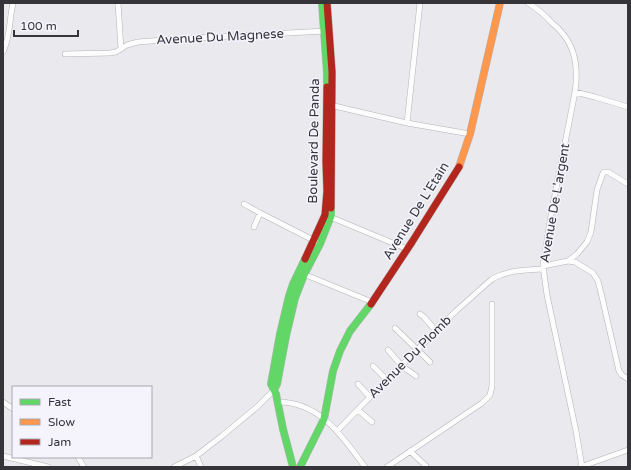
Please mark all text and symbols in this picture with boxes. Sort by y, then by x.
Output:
scale bar [14,12,78,38]
text: 100 m [20,19,57,33]
street label: Avenue Du Magnese [156,26,284,48]
street label: Boulevard De Panda [305,78,323,204]
street label: Avenue De L'argent [537,142,573,264]
street label: Avenue De L'Etain [380,159,452,263]
street label: Avenue Du Plomb [365,312,455,402]
legend [12,386,152,458]
text: Fast [48,395,72,409]
text: Slow [48,415,75,429]
text: Jam [48,435,71,449]

